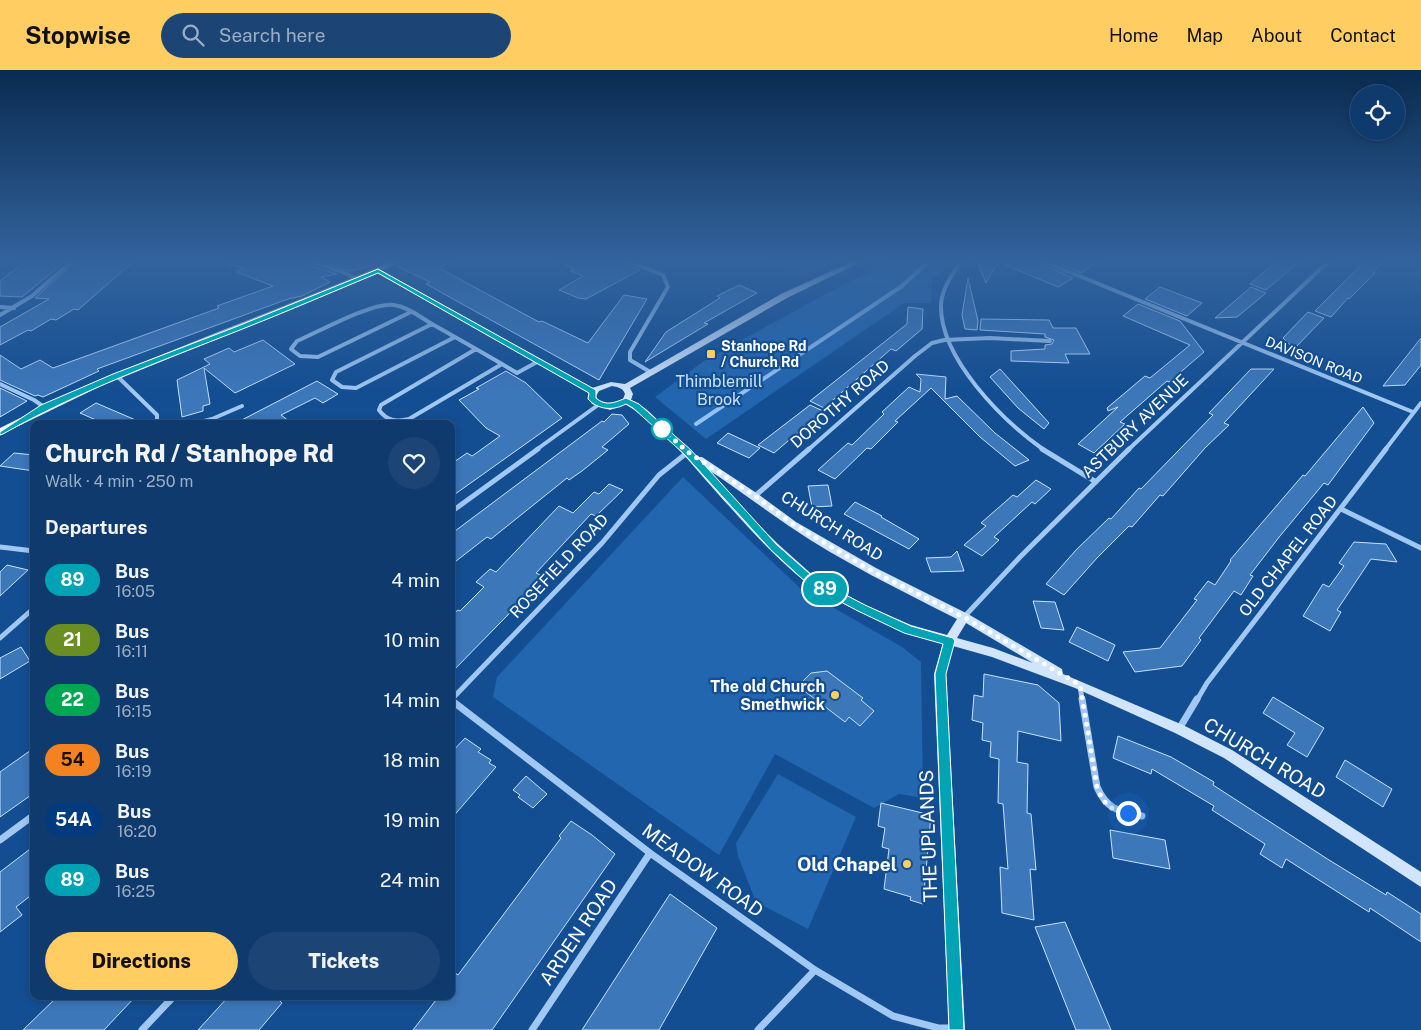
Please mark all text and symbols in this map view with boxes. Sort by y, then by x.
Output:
search box [161,13,511,58]
text: Stopwise [25,21,131,49]
icon: search [179,21,207,49]
text: Search here [219,24,325,46]
text: Home [1109,25,1159,46]
text: Map [1187,25,1223,46]
text: About [1251,25,1302,46]
text: Contact [1330,25,1396,46]
map controls [1350,85,1405,140]
button: locate [1350,85,1405,140]
street label: DAVISON ROAD [1263,333,1365,387]
place label: Stanhope Rd / Church Rd [721,338,807,370]
marker: Stanhope Rd / Church Rd [705,348,717,360]
street label: DOROTHY ROAD [787,356,893,452]
street label: ASTBURY AVENUE [1078,370,1192,482]
park label: Thimblemill Brook [675,372,763,409]
unlabelled marker [651,418,673,440]
button: heart [388,437,440,489]
text: Church Rd / Stanhope Rd [45,439,334,467]
text: Walk · 4 min · 250 m [45,472,193,491]
street label: CHURCH ROAD [778,487,886,565]
street label: OLD CHAPEL ROAD [1235,492,1341,620]
street label: ROSEFIELD ROAD [506,510,612,622]
text: Departures [45,516,148,538]
text: Bus [115,560,149,582]
text: 89 [61,569,84,590]
text: 4 min [391,569,440,591]
line badge: 89 [802,573,848,605]
text: 89 [813,578,837,599]
text: 16:05 [115,582,155,601]
text: Bus [115,620,149,642]
text: 21 [63,629,82,650]
text: 10 min [384,629,440,651]
text: 16:11 [115,642,148,661]
place label: The old Church Smethwick [710,677,825,714]
text: Bus [115,680,149,702]
text: 22 [61,689,84,710]
text: 14 min [383,689,440,711]
marker: The old Church Smethwick [829,689,841,701]
text: 16:15 [115,702,152,721]
street label: CHURCH ROAD [1200,713,1330,803]
text: Bus [115,740,149,762]
text: 54 [61,749,84,770]
text: 18 min [383,749,440,771]
text: 16:19 [115,762,152,781]
street label: THE UPLANDS [915,769,941,903]
text: Bus [117,800,151,822]
your location [1116,801,1141,826]
text: 54A [55,809,92,830]
text: 19 min [384,809,440,831]
street label: MEADOW ROAD [638,819,768,921]
text: 16:20 [117,822,157,841]
place label: Old Chapel [797,853,897,875]
marker: Old Chapel [901,858,913,870]
text: Bus [115,860,149,882]
text: 89 [61,869,84,890]
text: 24 min [380,869,440,891]
street label: ARDEN ROAD [534,875,622,989]
text: 16:25 [115,882,155,901]
button: Directions [45,932,238,990]
button: Tickets [248,932,440,990]

